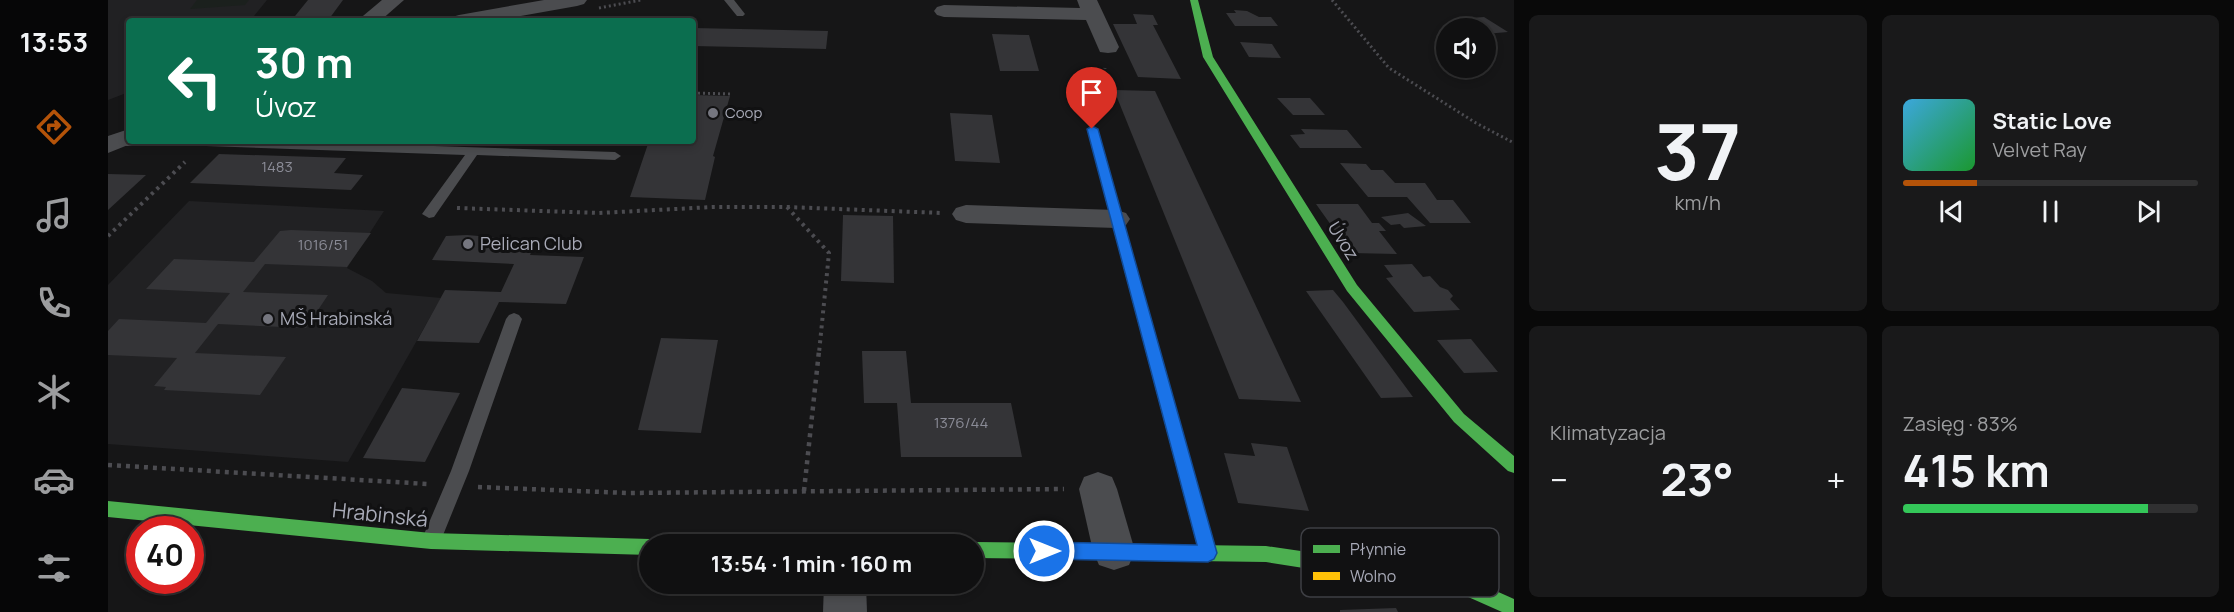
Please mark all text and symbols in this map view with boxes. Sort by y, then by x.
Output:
map controls [1436,18,1496,78]
button: sound [1436,18,1496,78]
text: 13:53 [20,23,88,60]
text: 30 m [255,33,353,91]
icon: left [156,42,234,120]
pin [1066,67,1117,129]
icon: arrive [1075,76,1108,109]
text: Úvoz [255,88,317,125]
text: 37 [1654,97,1741,203]
place label: Coop [725,102,762,123]
icon: directions [33,106,75,148]
marker: Coop [706,106,720,120]
text: Static Love [1993,106,2112,136]
text: Velvet Ray [1993,136,2087,163]
house number: 1483 [261,156,293,177]
text: km/h [1674,189,1721,216]
icon: music [33,194,75,236]
icon: previous [1935,195,1968,228]
icon: pause [2034,195,2067,228]
icon: next [2132,195,2165,228]
street label: Úvoz [1323,217,1365,264]
place label: Pelican Club [480,231,582,255]
house number: 1016/51 [298,234,348,255]
marker: Pelican Club [461,237,475,251]
icon: phone [33,282,75,324]
place label: MŠ Hrabinská [280,306,392,330]
marker: MŠ Hrabinská [261,312,275,326]
icon: climate [33,371,75,413]
text: Zasięg · 83% [1903,410,2018,437]
house number: 1376/44 [934,412,988,433]
text: Klimatyzacja [1550,419,1666,446]
text: 415 km [1903,439,2050,501]
text: 23° [1661,448,1734,510]
text: − [1550,457,1568,502]
text: + [1826,457,1845,502]
icon: car [33,459,75,501]
street label: Hrabinská [331,495,429,533]
speed limit sign: 40 [126,516,204,594]
position arrow [1012,519,1076,583]
legend [1301,528,1499,597]
text: Płynnie [1350,538,1406,560]
icon: filters [33,547,75,589]
text: 13:54 · 1 min · 160 m [711,549,912,579]
text: Wolno [1350,565,1396,587]

